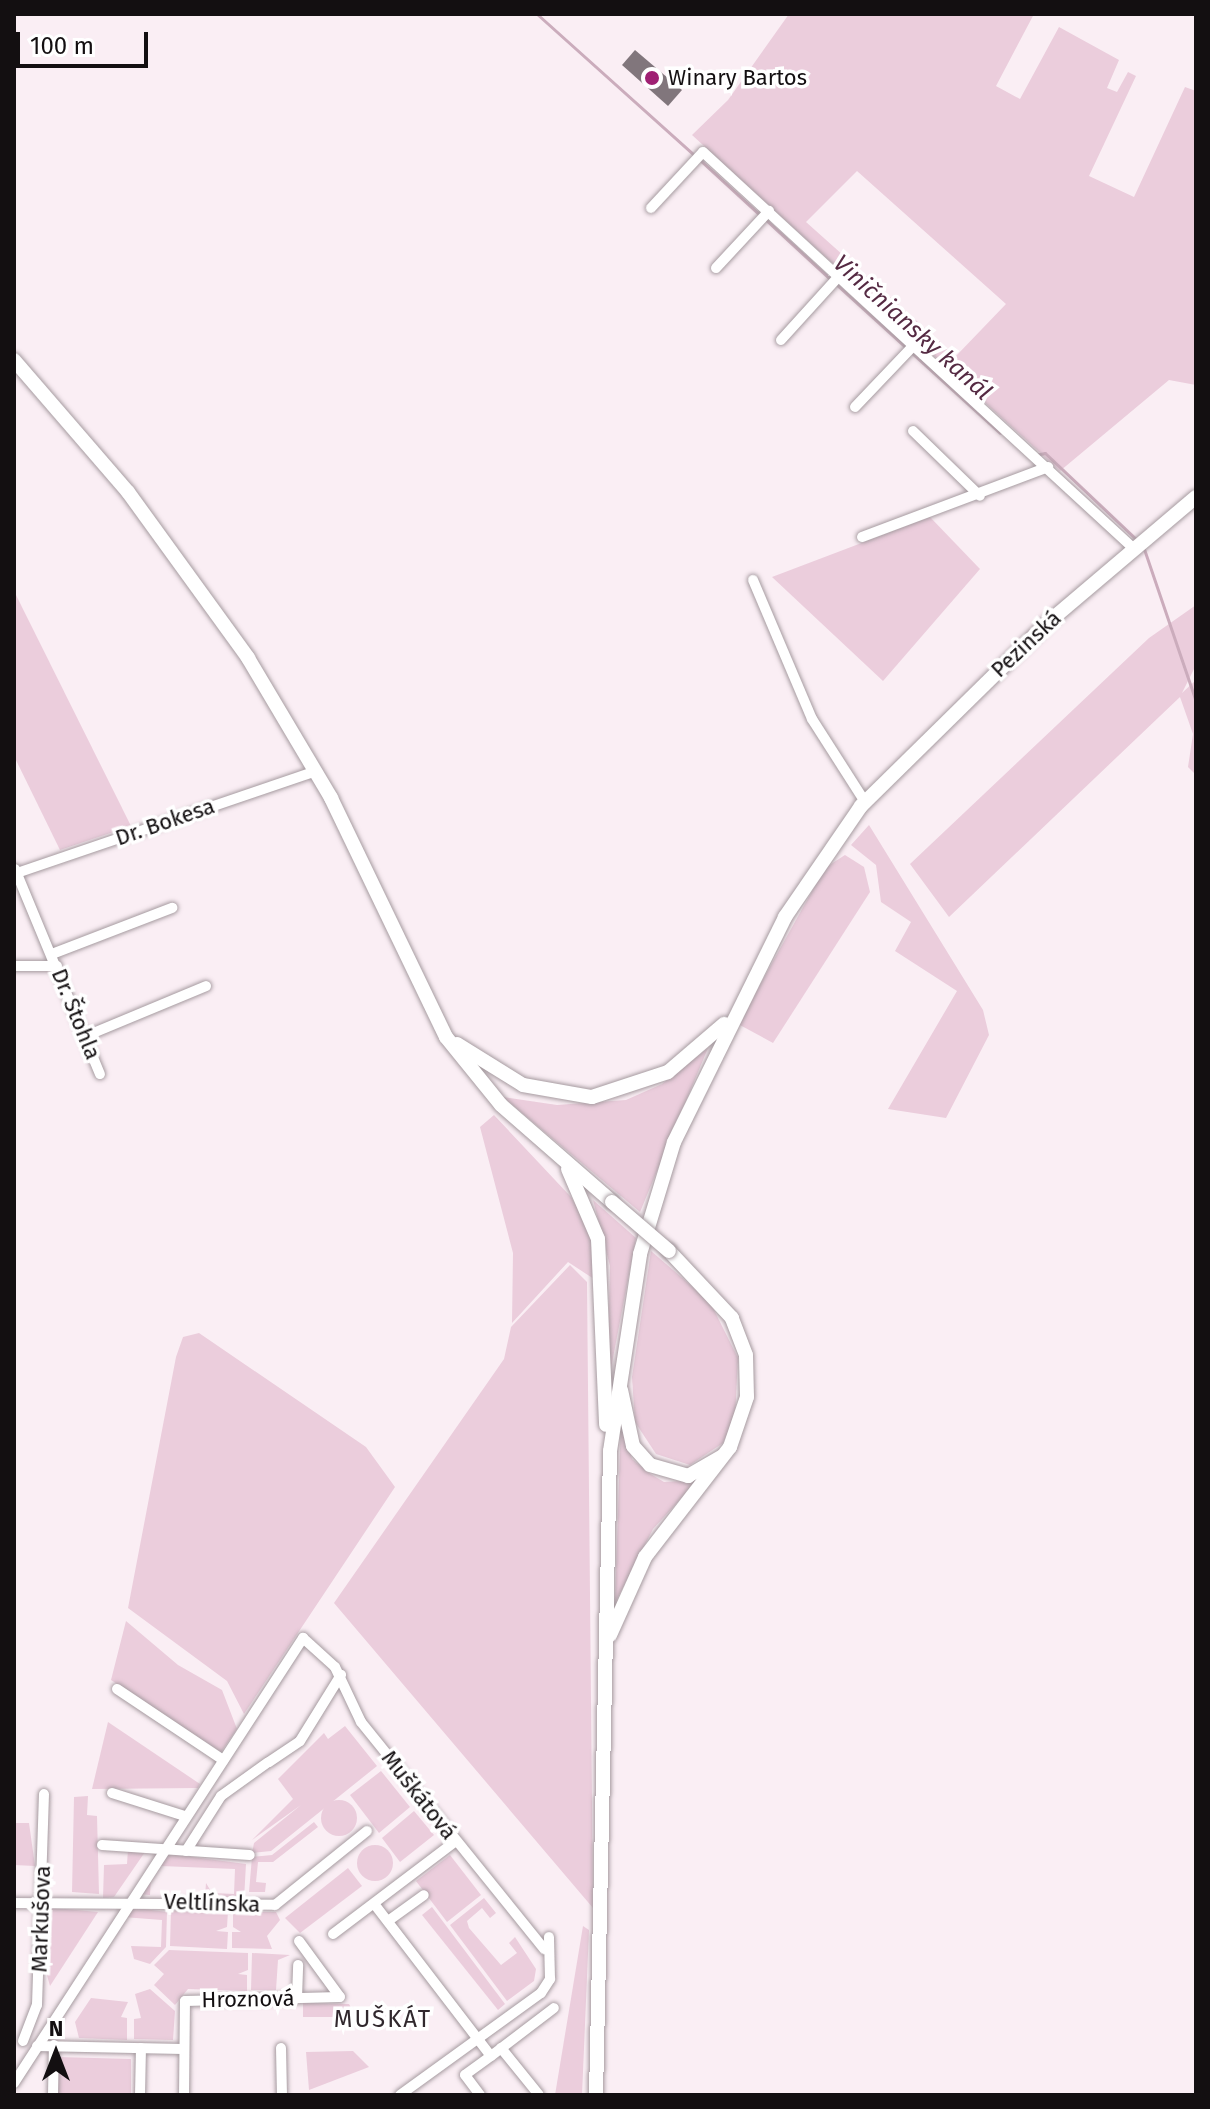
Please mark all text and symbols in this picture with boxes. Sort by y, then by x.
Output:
scale bar [20,16,152,66]
text: 100 m [30,32,94,60]
place label: Winary Bartos [668,65,807,91]
marker: Winary Bartos [643,69,661,87]
water label: Viničniansky kanál [827,249,997,407]
street label: Pezinská [986,605,1066,683]
street label: Dr. Bokesa [112,793,218,851]
street label: Dr. Štohla [46,965,106,1063]
street label: Muškátová [376,1745,462,1845]
street label: Markušova [26,1865,56,1973]
street label: Veltlínska [163,1888,261,1918]
street label: Hroznová [201,1985,295,2013]
district label: MUŠKÁT [334,2006,432,2034]
north arrow [16,2013,96,2093]
text: N [49,2015,63,2042]

